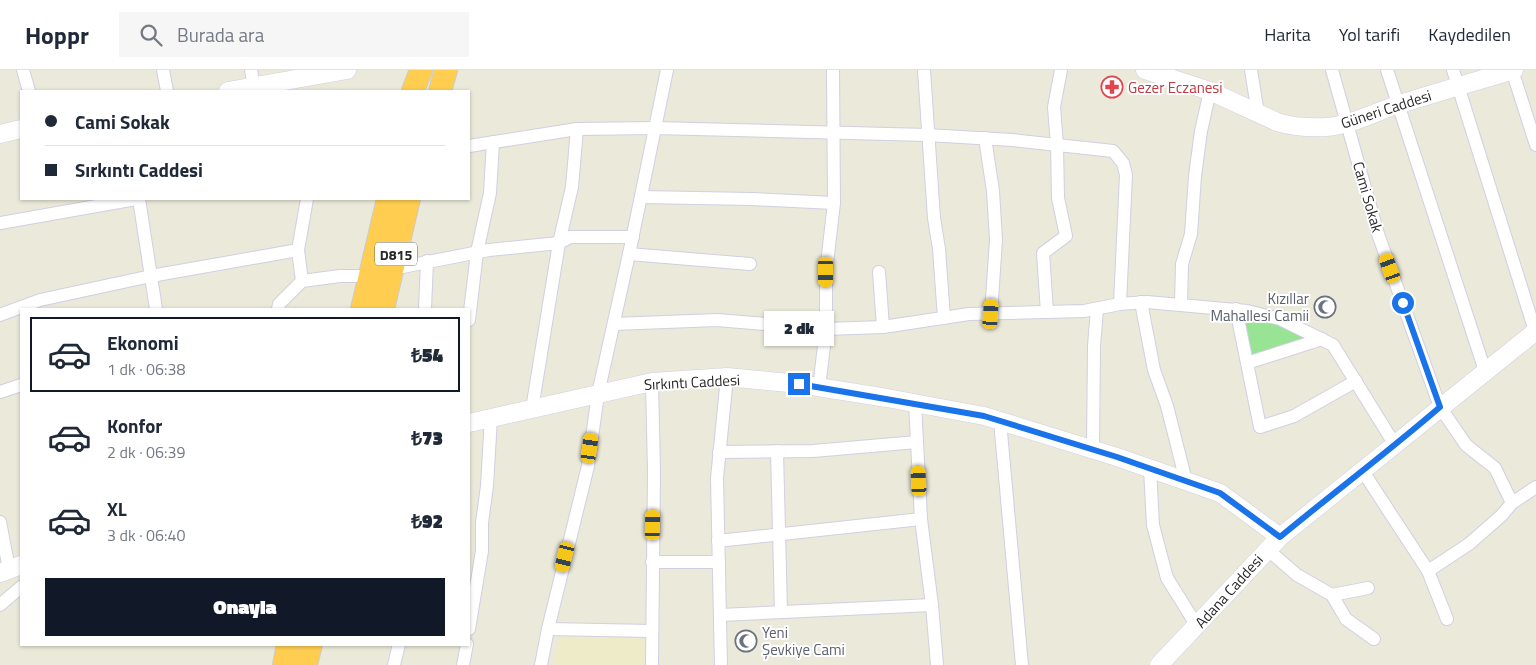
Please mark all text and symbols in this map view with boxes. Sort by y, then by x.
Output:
search box [119,12,469,57]
text: Hoppr [25,17,89,53]
text: Burada ara [177,20,264,49]
icon: search [137,21,165,49]
text: Harita [1264,21,1311,48]
text: Yol tarifi [1339,21,1400,48]
text: Kaydedilen [1428,21,1511,48]
pharmacy icon: Gezer Eczanesi [1100,75,1124,99]
place label: Gezer Eczanesi [1128,76,1223,99]
street label: Güneri Caddesi [1338,84,1434,134]
text: Cami Sokak [75,107,170,136]
text: Sırkıntı Caddesi [75,155,203,184]
street label: Cami Sokak [1347,159,1389,235]
road number: D815 [375,242,417,265]
car [1377,251,1402,285]
car [818,257,833,287]
place label: Kızıllar Mahallesi Camii [1210,287,1309,327]
route start [1392,292,1414,314]
mosque icon: Kızıllar Mahallesi Camii [1313,295,1337,319]
car [982,299,999,329]
callout: 2 dk [764,312,834,346]
text: 2 dk [784,316,814,340]
text: Ekonomi [107,328,179,357]
icon: car [47,332,92,377]
text: ₺54 [411,340,443,369]
text: 1 dk · 06:38 [107,357,185,381]
street label: Sırkıntı Caddesi [643,368,741,396]
route end [788,373,810,395]
text: Konfor [107,411,162,440]
icon: car [47,415,92,460]
text: ₺73 [411,423,443,452]
car [580,432,599,464]
text: 2 dk · 06:39 [107,440,185,464]
car [910,466,927,496]
text: XL [107,494,127,523]
icon: car [47,498,92,543]
text: ₺92 [411,506,443,535]
car [645,510,660,540]
text: 3 dk · 06:40 [107,523,185,547]
car [554,541,575,573]
street label: Adana Caddesi [1189,549,1269,633]
button: Onayla [45,578,445,636]
place label: Yeni Şevkiye Cami [762,621,845,661]
mosque icon: Yeni Şevkiye Cami [734,629,758,653]

